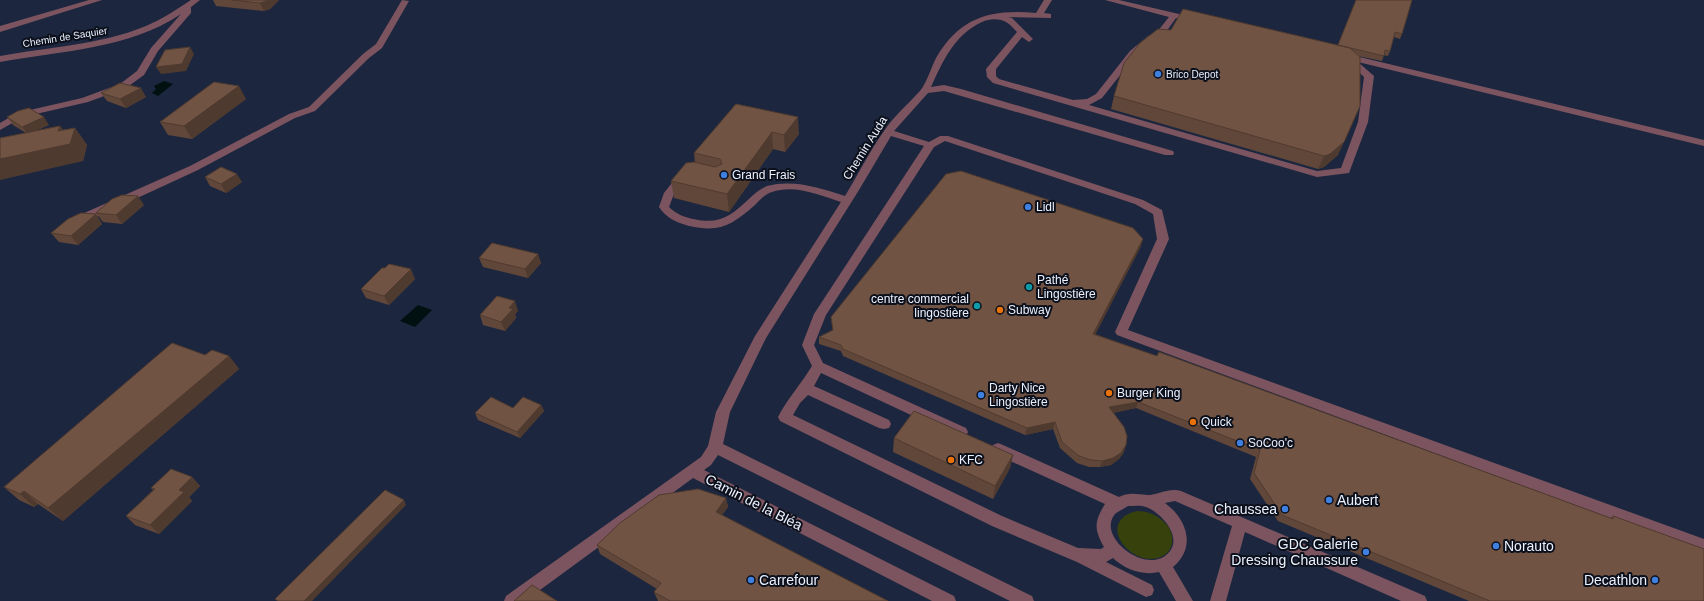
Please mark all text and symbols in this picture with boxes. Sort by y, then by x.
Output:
street label: Chemin de Saquier [22,25,109,49]
marker: Brico Depot [1153,69,1163,79]
place label: Brico Depot [1166,69,1218,80]
street label: Chemin Auda [840,113,890,182]
place label: Grand Frais [732,168,795,182]
marker: Grand Frais [719,170,729,180]
place label: Lidl [1036,200,1055,214]
marker: Lidl [1023,202,1033,212]
place label: Pathé Lingostière [1037,273,1096,301]
marker: Pathé Lingostière [1024,282,1034,292]
place label: centre commercial lingostière [871,292,969,320]
marker: centre commercial lingostière [972,301,982,311]
place label: Subway [1008,303,1051,317]
marker: Subway [995,305,1005,315]
place label: Darty Nice Lingostière [989,381,1048,409]
place label: Burger King [1117,386,1180,400]
marker: Burger King [1104,388,1114,398]
marker: Darty Nice Lingostière [976,390,986,400]
place label: Quick [1201,415,1233,429]
marker: Quick [1188,417,1198,427]
place label: SoCoo'c [1248,436,1293,450]
marker: SoCoo'c [1235,438,1245,448]
place label: KFC [959,453,983,467]
marker: KFC [946,455,956,465]
street label: Camin de la Bléa [703,471,805,533]
place label: Aubert [1337,492,1378,508]
marker: Aubert [1324,495,1334,505]
place label: Chaussea [1214,501,1277,517]
marker: Chaussea [1280,504,1290,514]
place label: GDC Galerie Dressing Chaussure [1231,536,1358,568]
place label: Norauto [1504,538,1554,554]
marker: Norauto [1491,541,1501,551]
marker: GDC Galerie Dressing Chaussure [1361,547,1371,557]
place label: Carrefour [759,572,818,588]
place label: Decathlon [1584,572,1647,588]
marker: Carrefour [746,575,756,585]
marker: Decathlon [1650,575,1660,585]

